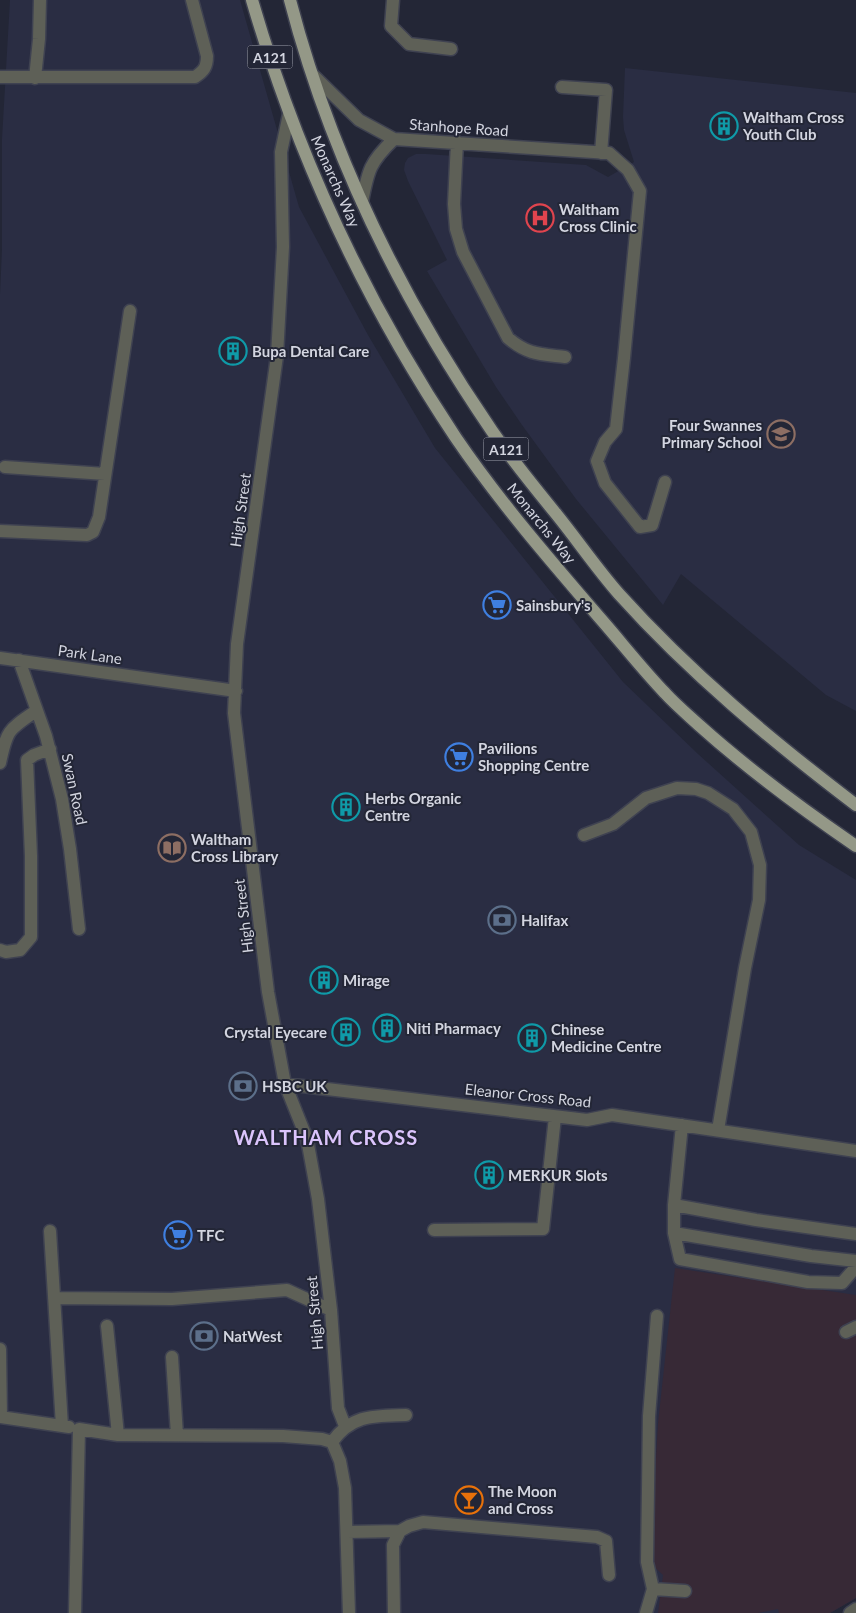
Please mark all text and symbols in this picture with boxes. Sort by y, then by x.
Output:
road number: A121 [248,46,292,68]
place label: Waltham Cross Youth Club [742,108,845,143]
building icon: Waltham Cross Youth Club [709,111,739,141]
street label: Stanhope Road [409,115,509,139]
street label: Monarchs Way [308,132,364,230]
place label: Waltham Cross Clinic [559,200,637,235]
hospital icon: Waltham Cross Clinic [525,203,555,233]
building icon: Bupa Dental Care [218,336,248,366]
place label: Bupa Dental Care [252,342,369,360]
place label: Four Swannes Primary School [662,416,762,451]
school or university icon: Four Swannes Primary School [766,419,796,449]
road number: A121 [484,438,528,460]
street label: High Street [226,471,254,548]
street label: Monarchs Way [504,479,580,567]
supermarket icon: Sainsbury's [482,590,512,620]
place label: Sainsbury's [516,596,591,614]
street label: Park Lane [57,641,123,667]
place label: Pavilions Shopping Centre [478,739,589,774]
supermarket icon: Pavilions Shopping Centre [444,742,474,772]
street label: Swan Road [59,752,91,826]
place label: Herbs Organic Centre [365,789,461,824]
building icon: Herbs Organic Centre [331,792,361,822]
place label: Waltham Cross Library [191,830,279,865]
library icon: Waltham Cross Library [157,833,187,863]
street label: High Street [229,877,256,954]
bank icon: Halifax [487,905,517,935]
place label: Halifax [521,911,568,929]
building icon: Mirage [309,965,339,995]
place label: Mirage [343,971,390,989]
building icon: Niti Pharmacy [372,1013,402,1043]
building icon: Crystal Eyecare [331,1017,361,1047]
place label: Niti Pharmacy [406,1019,501,1037]
place label: Chinese Medicine Centre [551,1020,662,1055]
place label: Crystal Eyecare [224,1023,327,1041]
building icon: Chinese Medicine Centre [517,1023,547,1053]
bank icon: HSBC UK [228,1071,258,1101]
place label: HSBC UK [262,1077,327,1095]
street label: Eleanor Cross Road [464,1079,592,1111]
district label: WALTHAM CROSS [234,1125,418,1149]
building icon: MERKUR Slots [474,1160,504,1190]
place label: MERKUR Slots [508,1166,608,1184]
supermarket icon: TFC [163,1220,193,1250]
place label: TFC [197,1226,224,1244]
street label: High Street [302,1275,326,1351]
bank icon: NatWest [189,1321,219,1351]
place label: NatWest [223,1327,283,1345]
place label: The Moon and Cross [488,1482,557,1517]
bar icon: The Moon and Cross [454,1485,484,1515]

